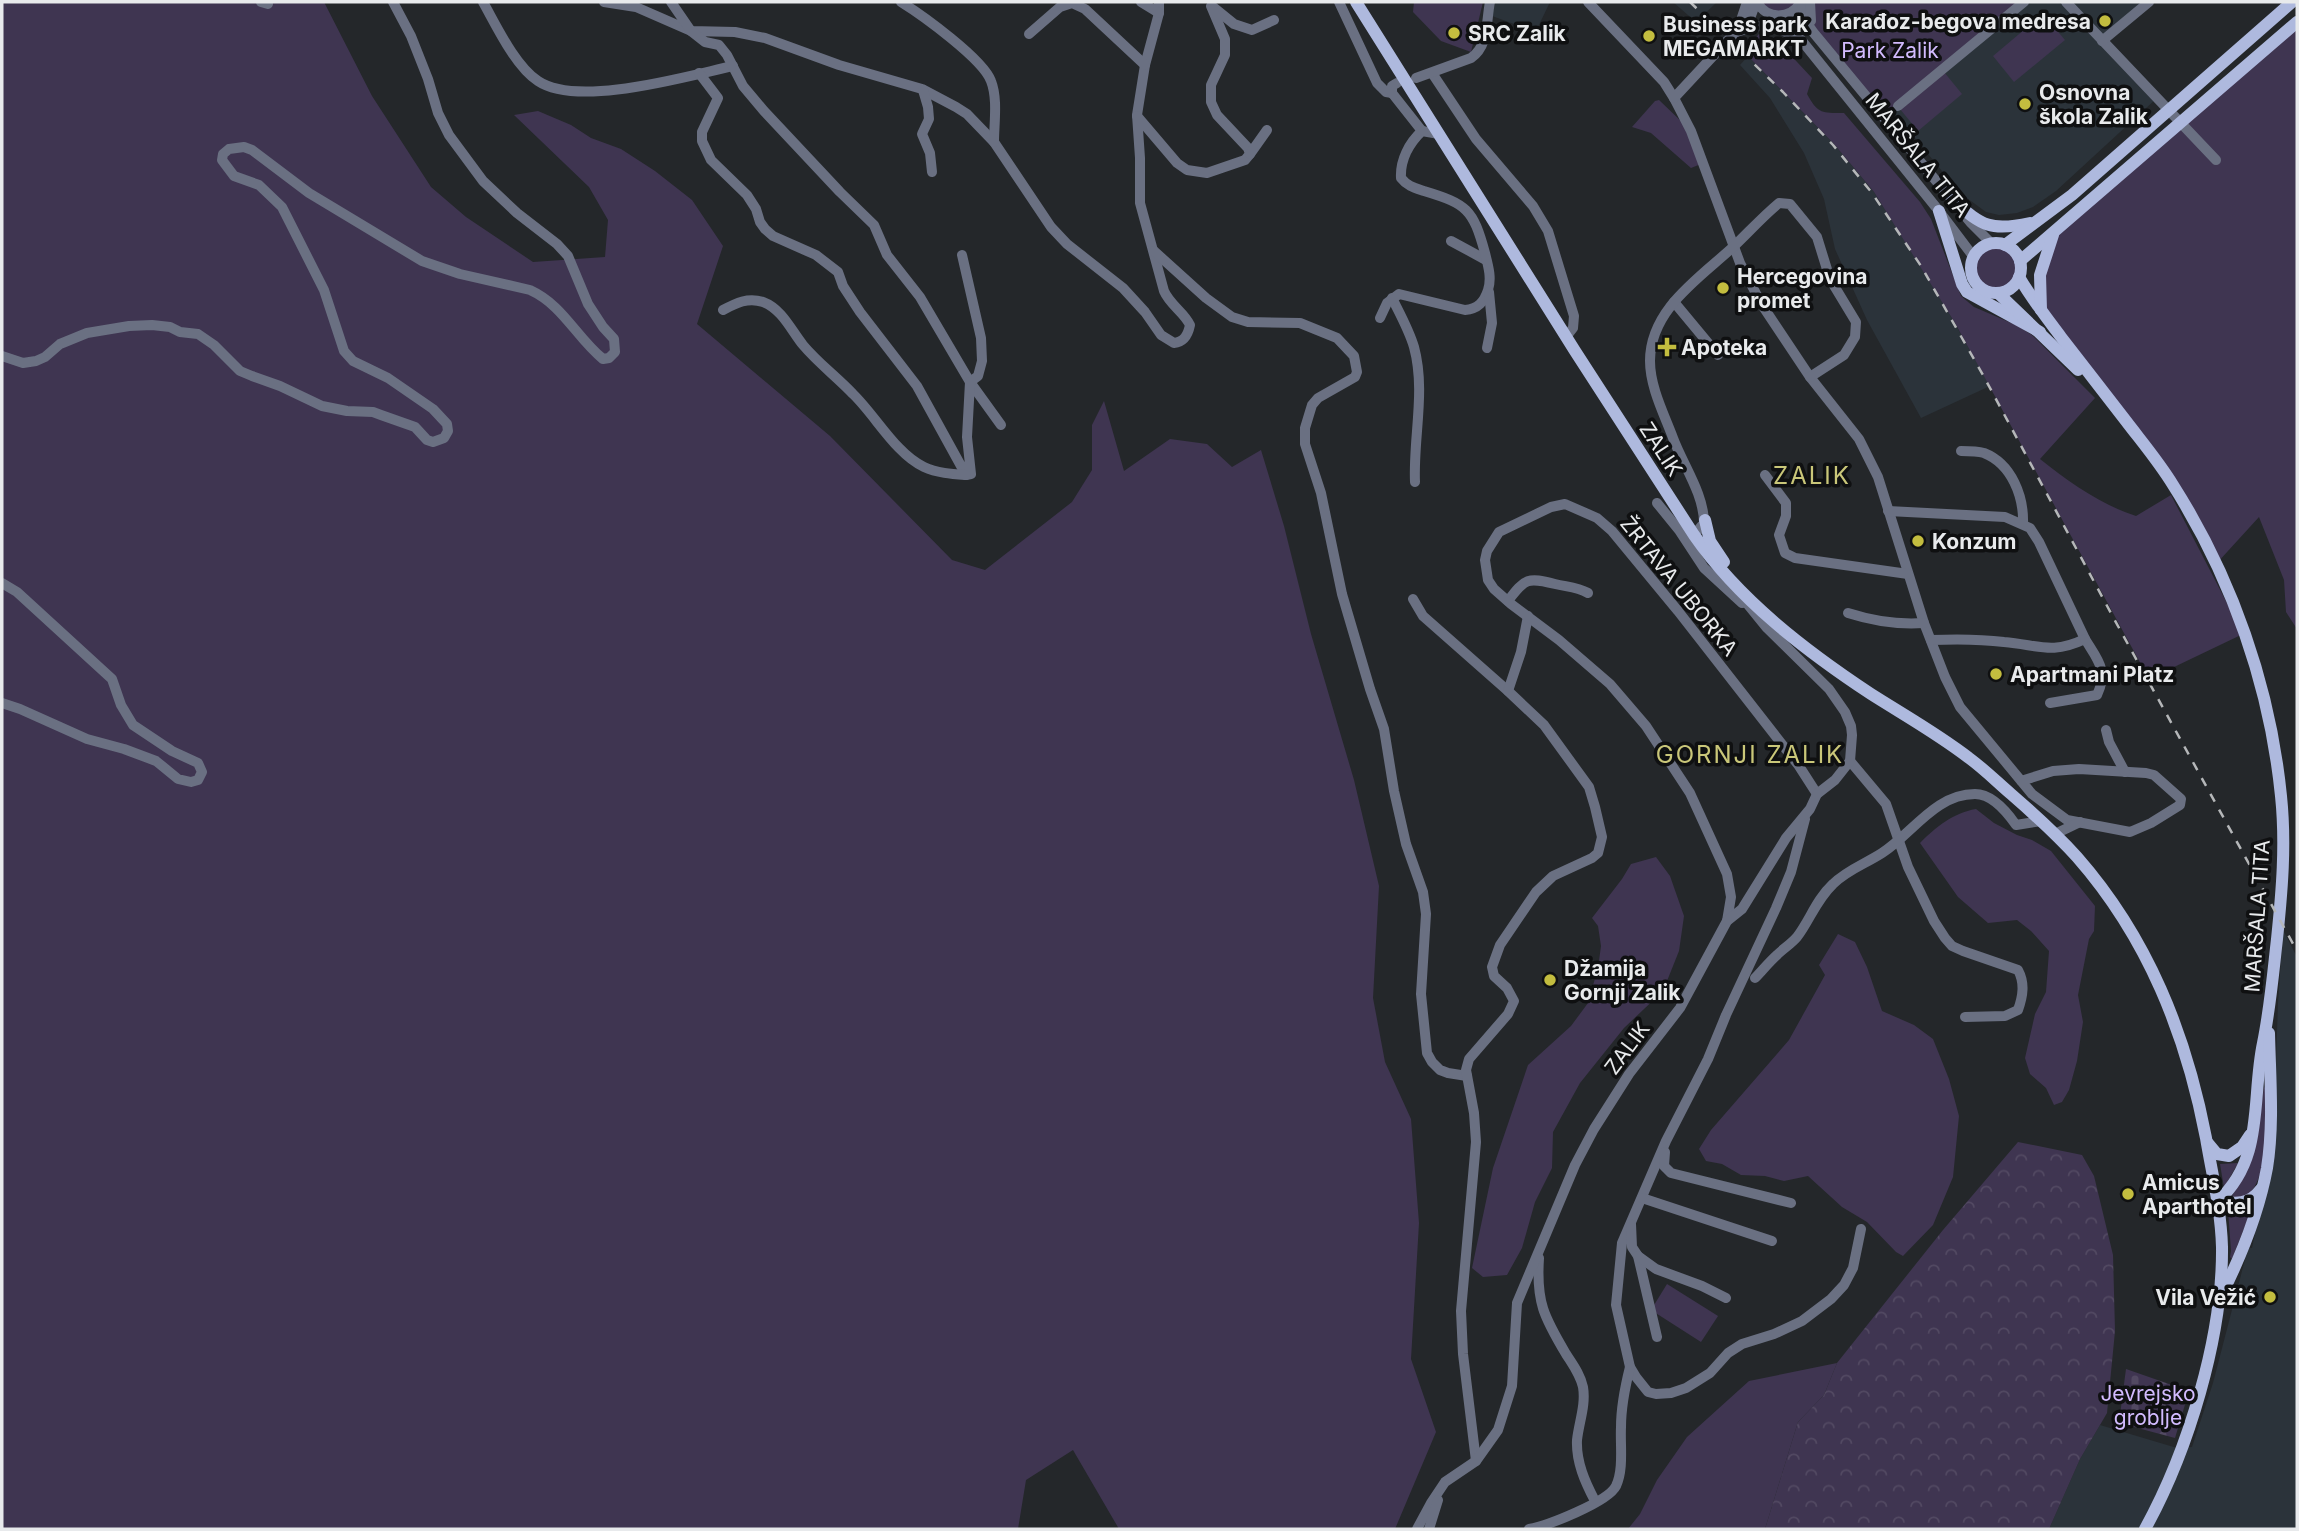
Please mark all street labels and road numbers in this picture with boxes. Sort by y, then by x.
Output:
street label: MARŠALA TITA [1860,88,1976,222]
street label: ZALIK [1634,417,1688,481]
street label: ŽRTAVA UBORKA [1615,510,1744,661]
street label: MARŠALA TITA [2239,839,2275,993]
street label: ZALIK [1599,1017,1655,1079]

